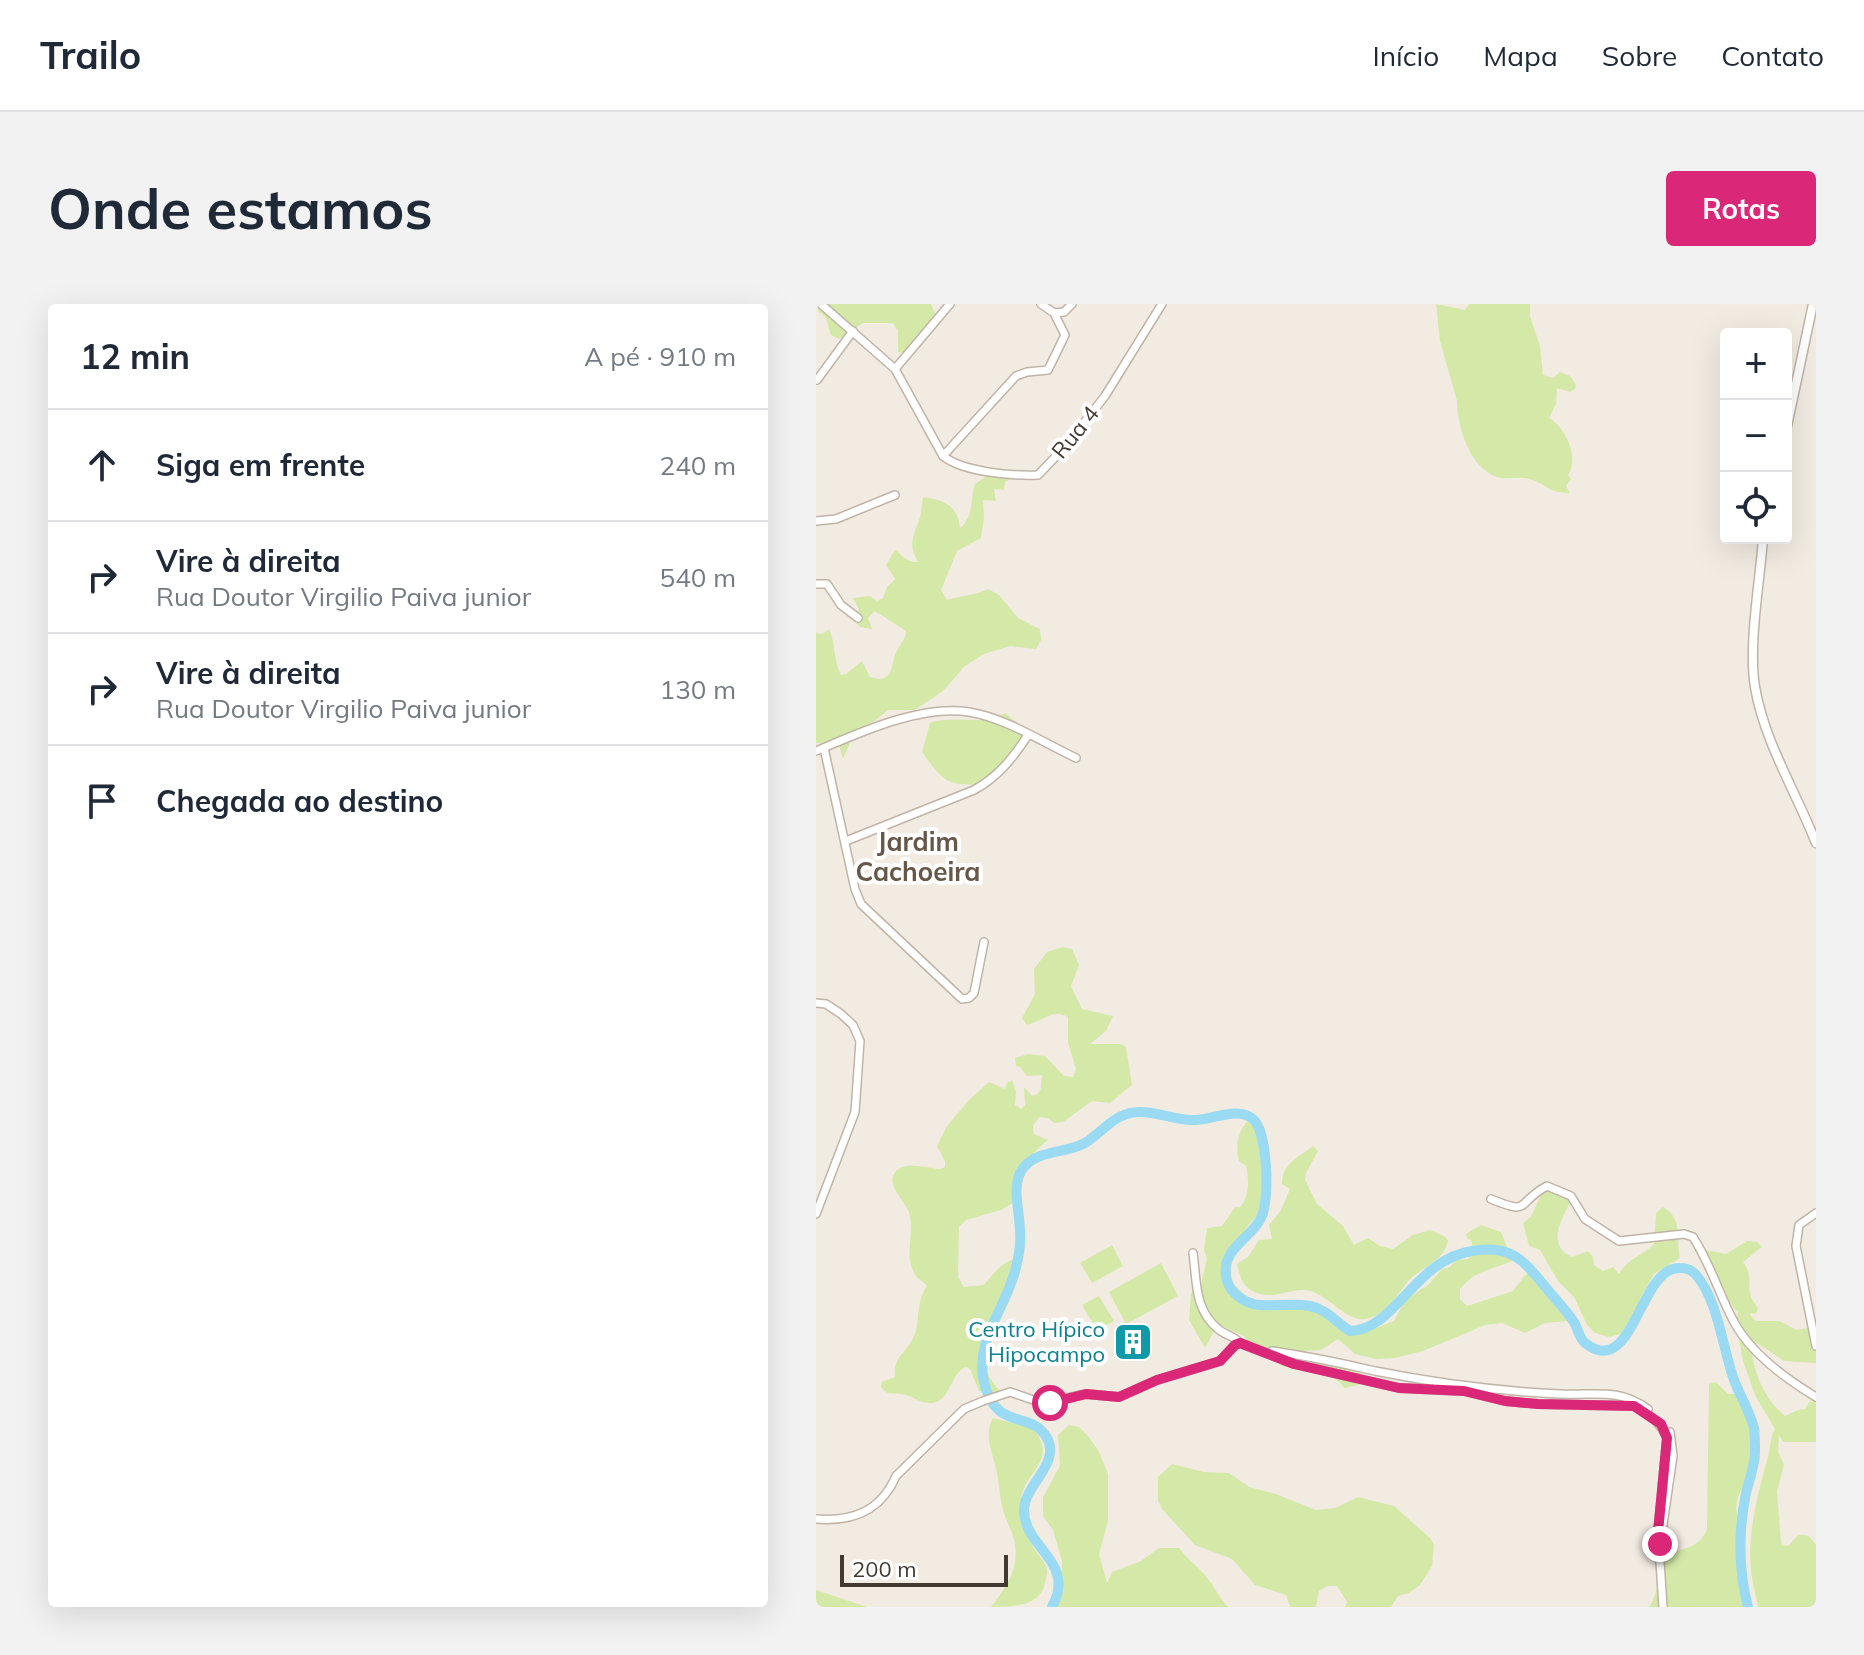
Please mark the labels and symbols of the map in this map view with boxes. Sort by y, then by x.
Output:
street label: Rua 4 [1045,400,1105,464]
district label: Jardim Cachoeira [856,825,980,888]
place label: Centro Hípico Hipocampo [968,1315,1105,1368]
building icon: Centro Hípico Hipocampo [1112,1321,1154,1363]
route start [1032,1385,1068,1421]
route end [1642,1526,1678,1562]
scale bar [840,1551,1008,1587]

